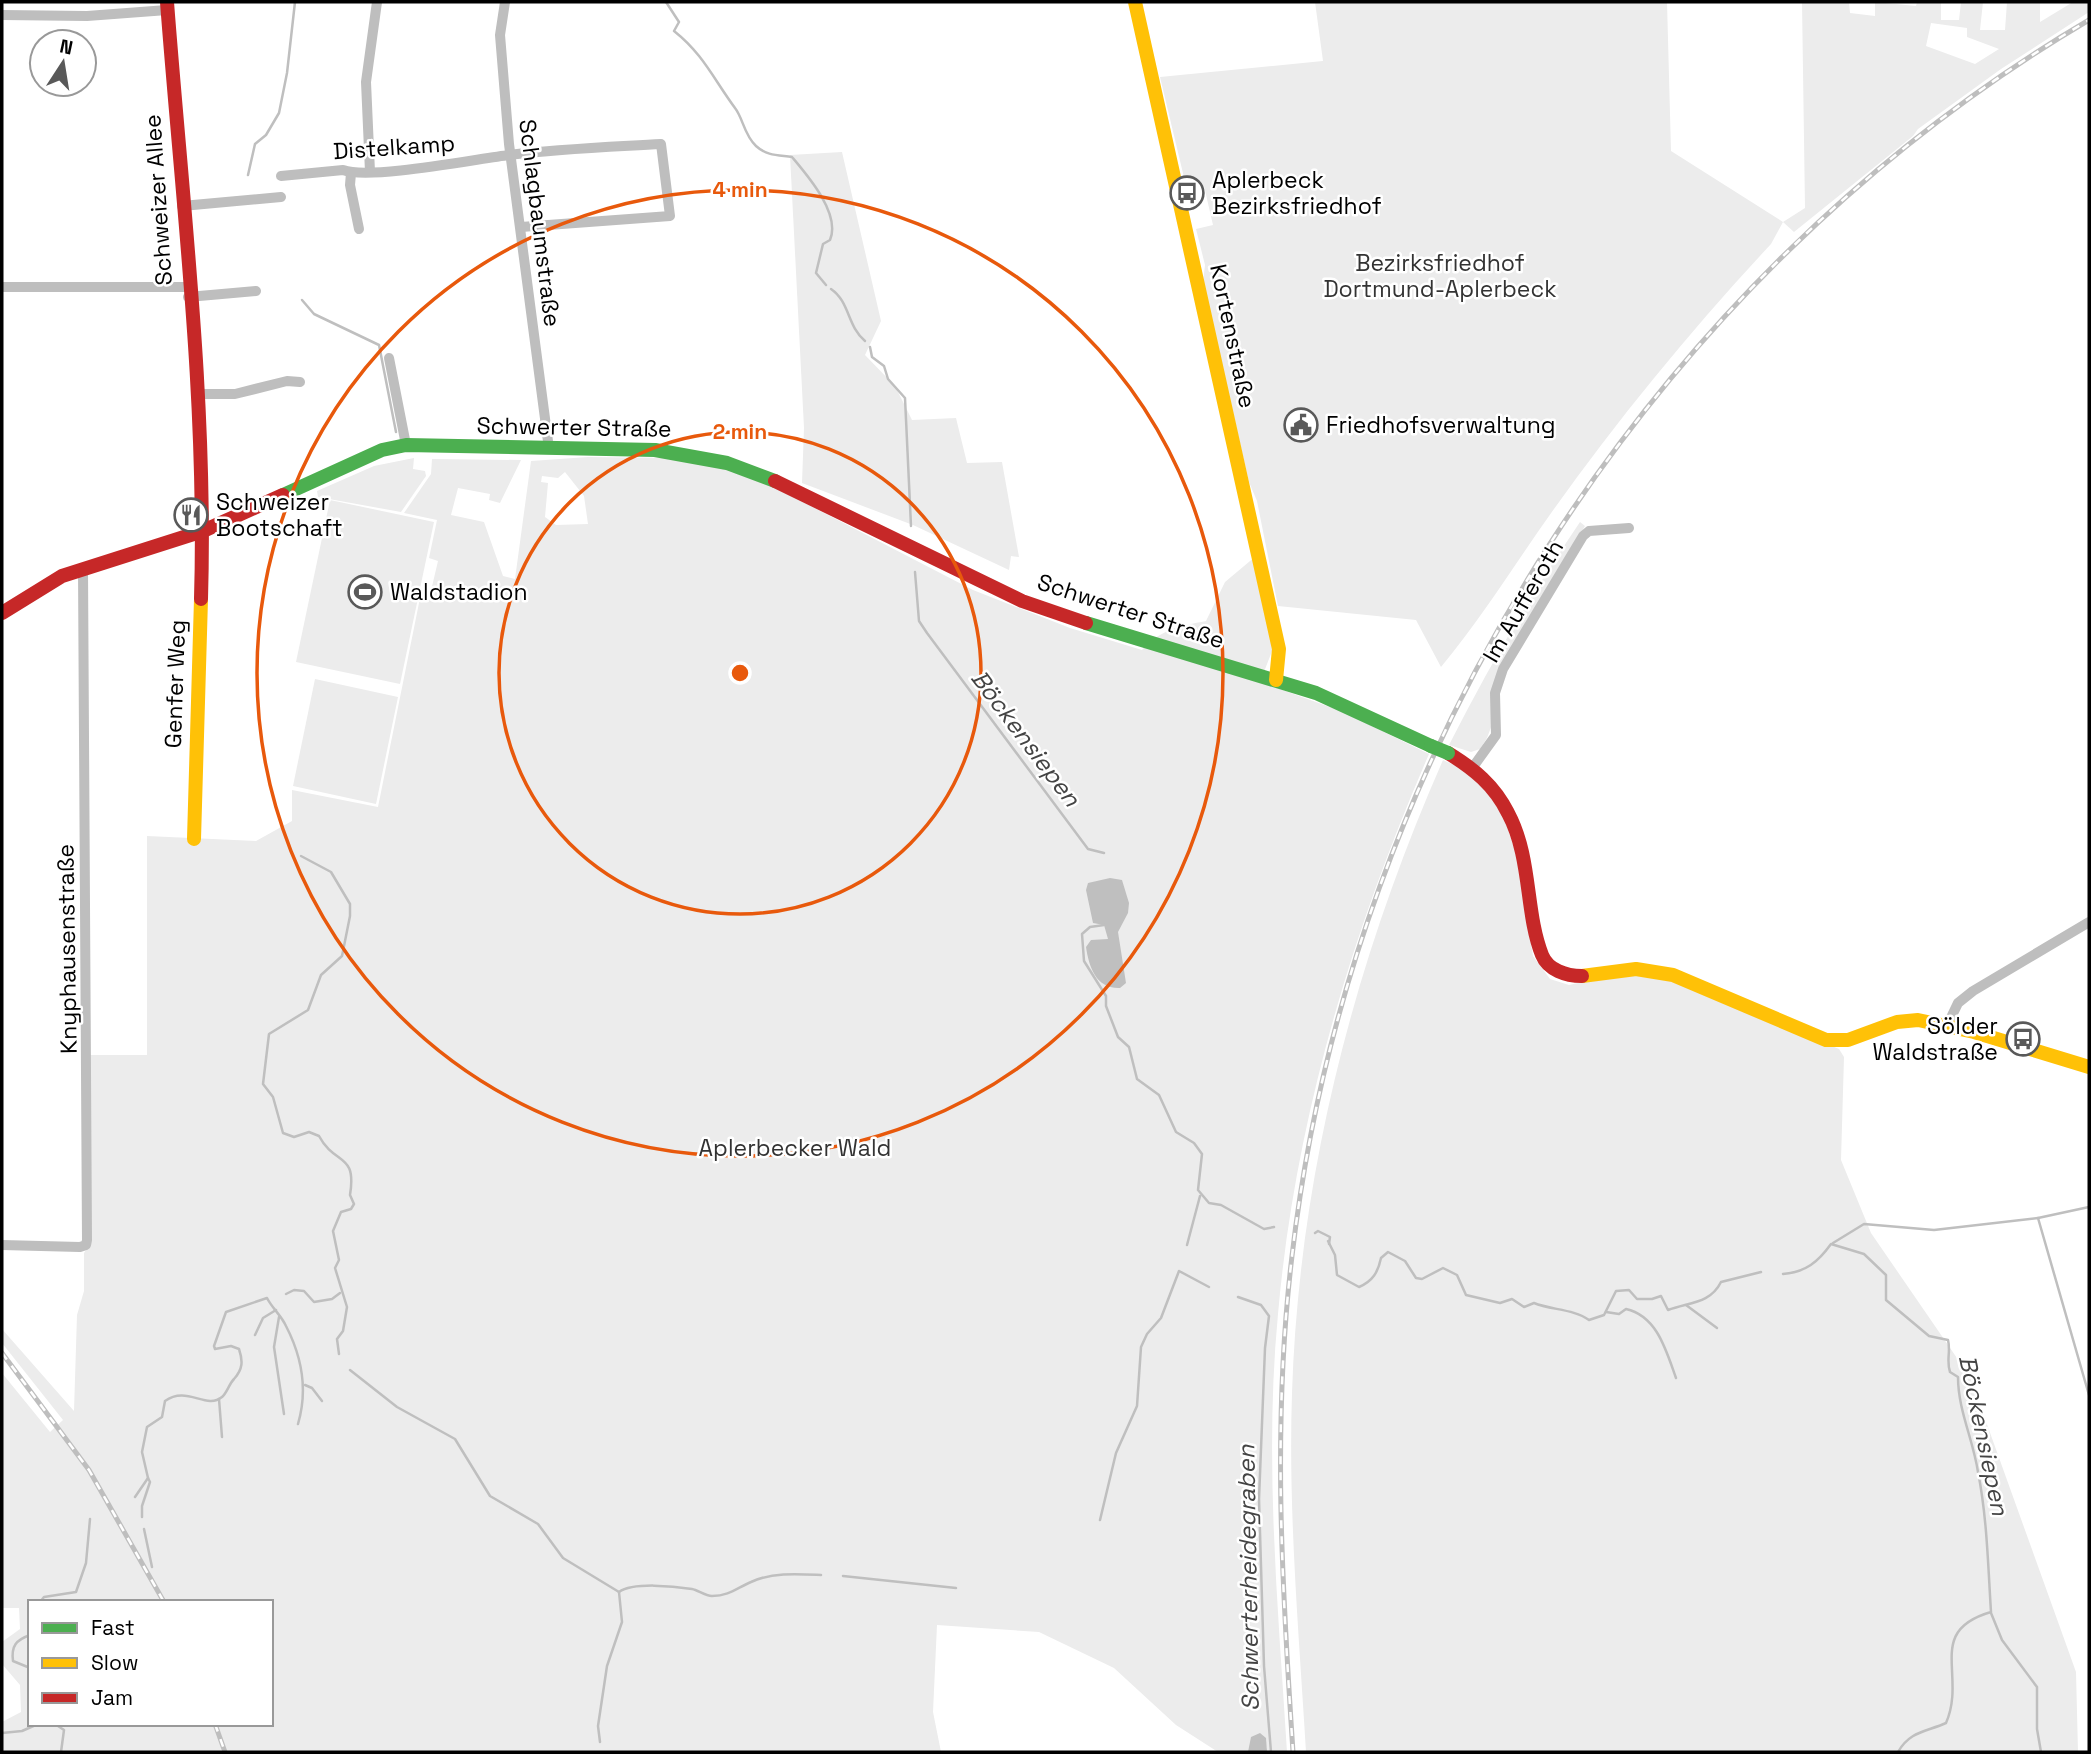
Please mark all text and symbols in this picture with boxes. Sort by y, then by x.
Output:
north arrow [28,28,98,98]
text: N [58,33,75,60]
street label: Schweizer Allee [137,113,179,287]
street label: Schlagbaumstraße [512,118,568,328]
street label: Distelkamp [332,128,456,166]
place label: Aplerbeck Bezirksfriedhof [1212,165,1382,221]
bus stop icon: Aplerbeck Bezirksfriedhof [1168,174,1206,212]
text: 4 min [712,176,768,203]
park label: Bezirksfriedhof Dortmund-Aplerbeck [1323,248,1557,304]
street label: Kortenstraße [1203,261,1263,411]
public building icon: Friedhofsverwaltung [1282,406,1320,444]
street label: Schwerter Straße [476,410,672,444]
place label: Friedhofsverwaltung [1326,410,1556,440]
text: 2 min [713,418,767,445]
place label: Schweizer Bootschaft [216,487,343,543]
restaurant icon: Schweizer Bootschaft [172,496,210,534]
street label: Im Aufferoth [1476,534,1570,668]
street label: Schwerter Straße [1034,567,1228,655]
sports icon: Waldstadion [346,573,384,611]
place label: Waldstadion [390,577,528,607]
street label: Genfer Weg [158,619,192,749]
centre of rings [728,661,752,685]
water label: Böckensiepen [964,663,1088,814]
street label: Knyphausenstraße [50,844,84,1054]
place label: Sölder Waldstraße [1872,1011,1998,1067]
bus stop icon: Sölder Waldstraße [2004,1020,2042,1058]
park label: Aplerbecker Wald [699,1133,891,1163]
water label: Böckensiepen [1952,1352,2016,1519]
water label: Schwerterheidegraben [1230,1443,1266,1711]
legend [28,1600,273,1726]
text: Fast [91,1614,135,1641]
text: Slow [91,1649,139,1676]
text: Jam [91,1684,133,1711]

